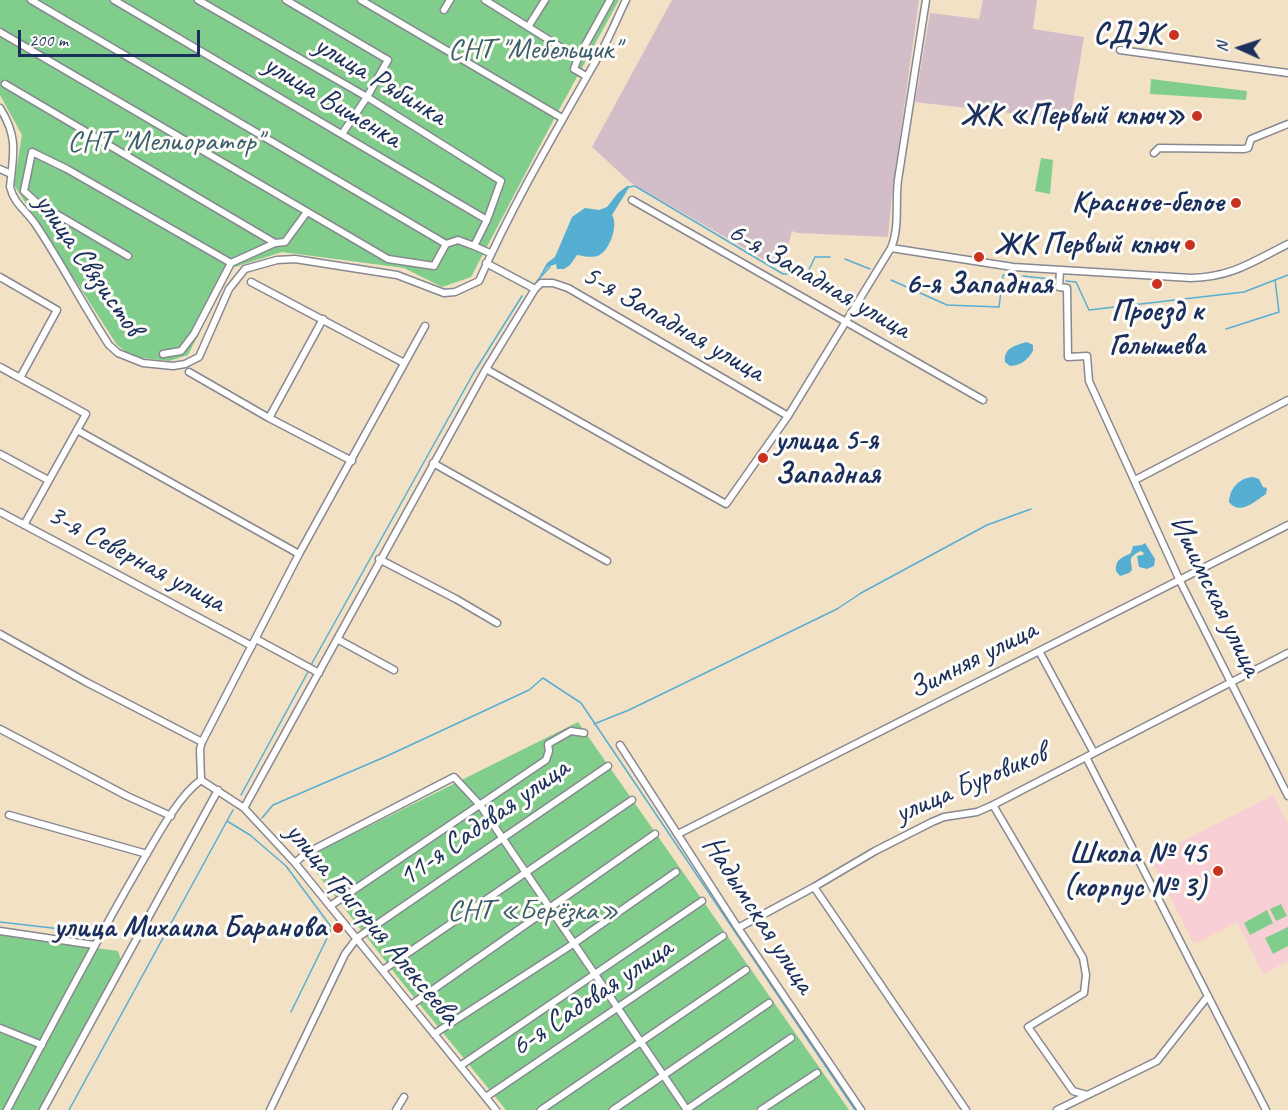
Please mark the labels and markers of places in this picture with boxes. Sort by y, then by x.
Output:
place label: СДЭК [1093,17,1162,53]
marker: СДЭК [1167,28,1181,42]
place label: ЖК «Первый ключ» [961,98,1185,134]
marker: ЖК «Первый ключ» [1190,109,1204,123]
place label: Красное-белое [1072,185,1224,221]
marker: Красное-белое [1229,196,1243,210]
place label: ЖК Первый ключ [994,227,1178,263]
marker: ЖК Первый ключ [1183,238,1197,252]
marker: 6-я Западная [972,250,986,264]
place label: 6-я Западная [905,267,1053,303]
marker: Проезд к Голышева [1150,277,1164,291]
place label: Проезд к Голышева [1109,294,1205,364]
place label: улица 5-я Западная [775,423,880,494]
marker: улица 5-я Западная [756,451,770,465]
place label: Школа № 45 (корпус № 3) [1063,836,1206,906]
marker: Школа № 45 (корпус № 3) [1211,864,1225,878]
place label: улица Михаила Баранова [54,910,326,946]
marker: улица Михаила Баранова [331,921,345,935]

